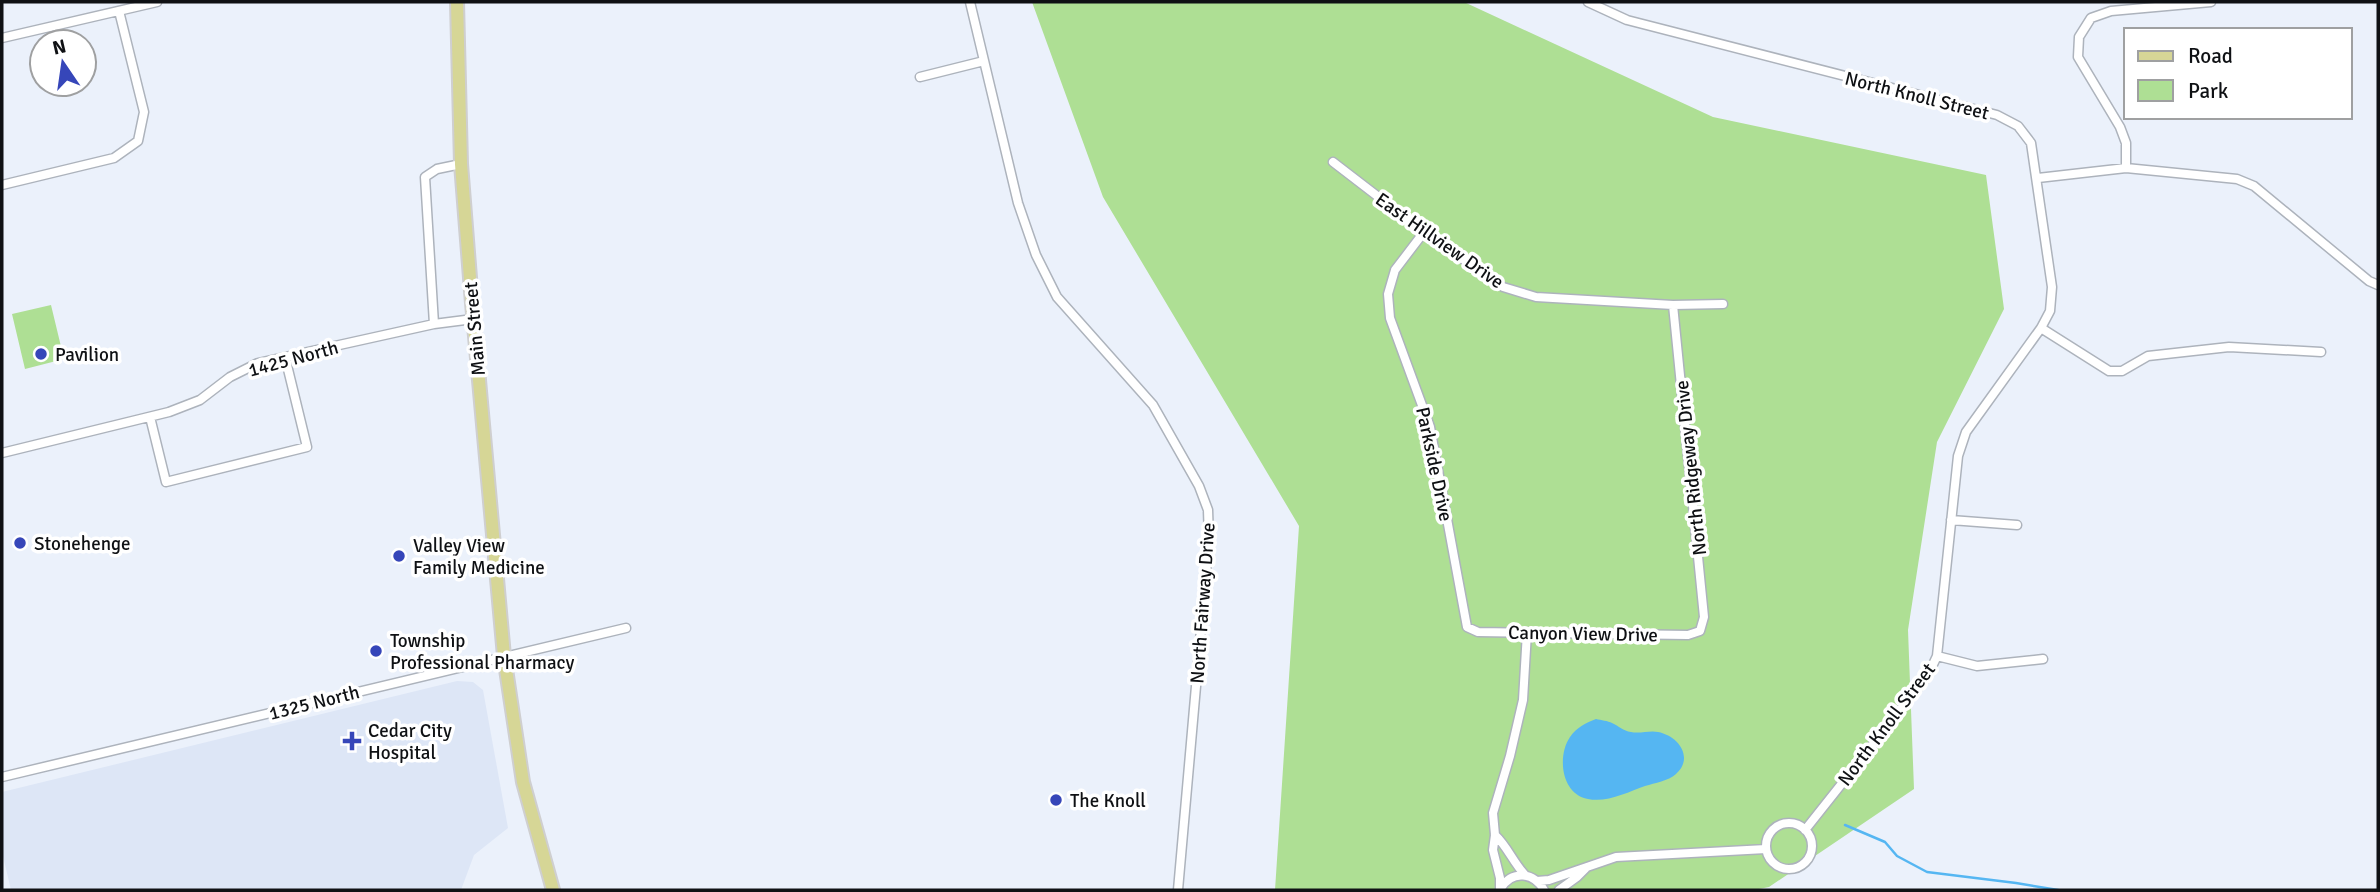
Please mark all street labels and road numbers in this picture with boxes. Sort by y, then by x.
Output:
street label: North Knoll Street [1842,66,1992,126]
street label: East Hillview Drive [1371,188,1508,294]
street label: Main Street [459,281,491,377]
street label: 1425 North [246,335,341,383]
street label: North Ridgeway Drive [1670,379,1712,557]
street label: Parkside Drive [1410,405,1458,524]
street label: North Fairway Drive [1185,522,1221,684]
street label: Canyon View Drive [1508,621,1658,647]
street label: North Knoll Street [1833,658,1941,791]
street label: 1325 North [267,680,362,726]

